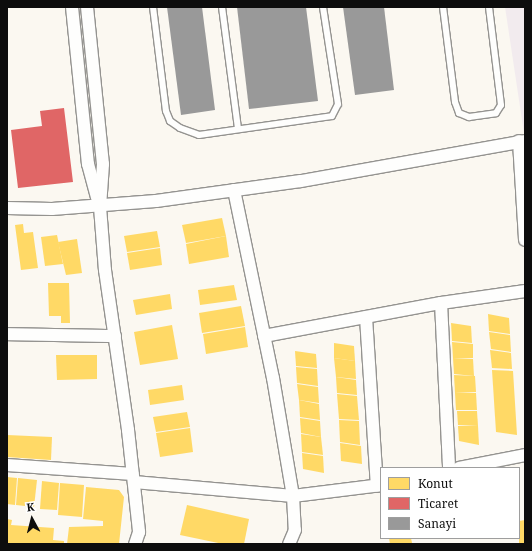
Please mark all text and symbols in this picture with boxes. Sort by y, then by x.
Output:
legend [380,467,520,539]
text: Konut [418,475,453,492]
text: Ticaret [418,495,458,512]
north arrow [12,499,52,539]
text: K [26,499,35,515]
text: Sanayi [418,515,456,532]

